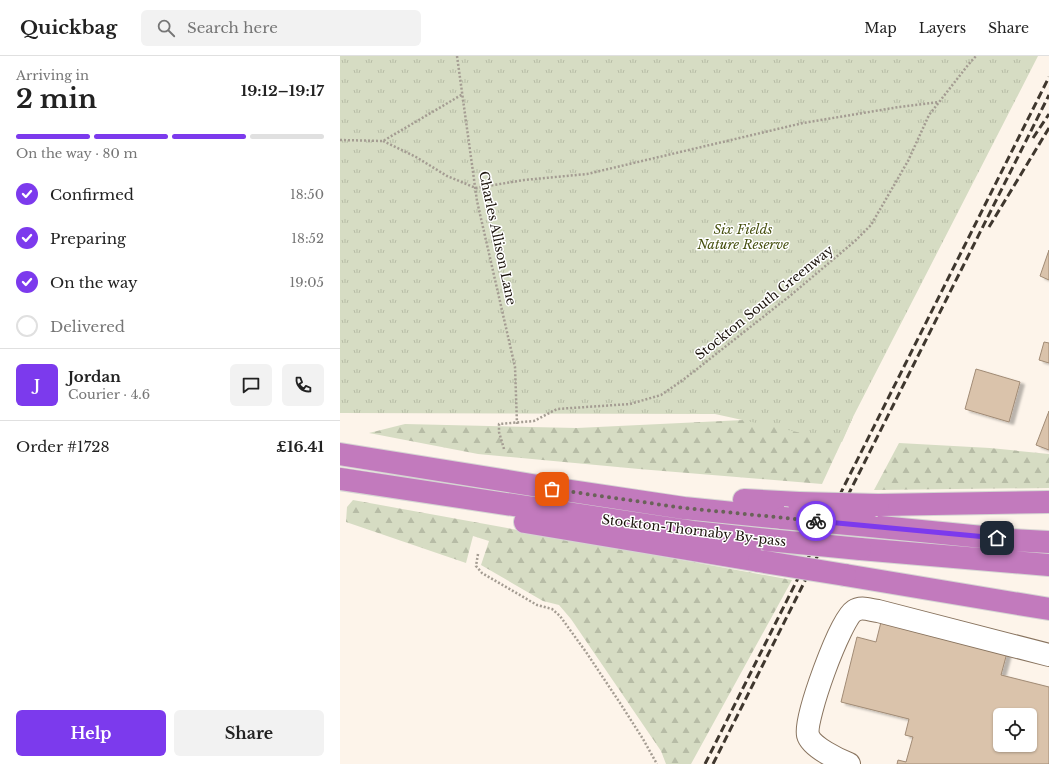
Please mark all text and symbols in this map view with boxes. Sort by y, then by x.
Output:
search box [141,10,421,46]
text: Quickbag [20,16,117,39]
icon: search [155,17,177,39]
text: Search here [187,18,278,37]
text: Map [864,19,897,37]
text: Layers [919,19,966,37]
text: Share [988,19,1029,37]
text: Arriving in [16,67,89,84]
text: 19:12–19:17 [241,81,324,100]
text: 2 min [16,83,97,115]
text: On the way · 80 m [16,145,137,162]
street label: Charles Allison Lane [475,170,520,307]
icon: check [16,183,38,205]
text: Confirmed [50,185,134,204]
text: 18:50 [290,186,324,203]
park label: Six Fields Nature Reserve [696,221,789,253]
icon: check [16,227,38,249]
text: Preparing [50,229,126,248]
text: 18:52 [291,230,324,247]
street label: Stockton South Greenway [692,241,837,363]
icon: check [16,271,38,293]
text: On the way [50,273,138,292]
text: 19:05 [289,274,324,291]
text: Delivered [50,317,125,336]
button: chat [230,364,272,406]
button: phone [282,364,324,406]
text: Jordan [68,367,121,386]
text: J [34,375,40,394]
text: Courier · 4.6 [68,386,150,403]
text: Order #1728 [16,437,110,456]
text: £16.41 [276,437,324,456]
pin [535,472,569,506]
icon: bag [541,478,563,500]
courier [796,501,836,541]
icon: bike [805,510,827,532]
street label: Stockton-Thornaby By-pass [601,511,787,550]
pin [980,521,1014,555]
icon: home [986,527,1008,549]
map controls [993,708,1037,752]
button: locate [993,708,1037,752]
button: Help [16,710,166,756]
button: Share [174,710,324,756]

